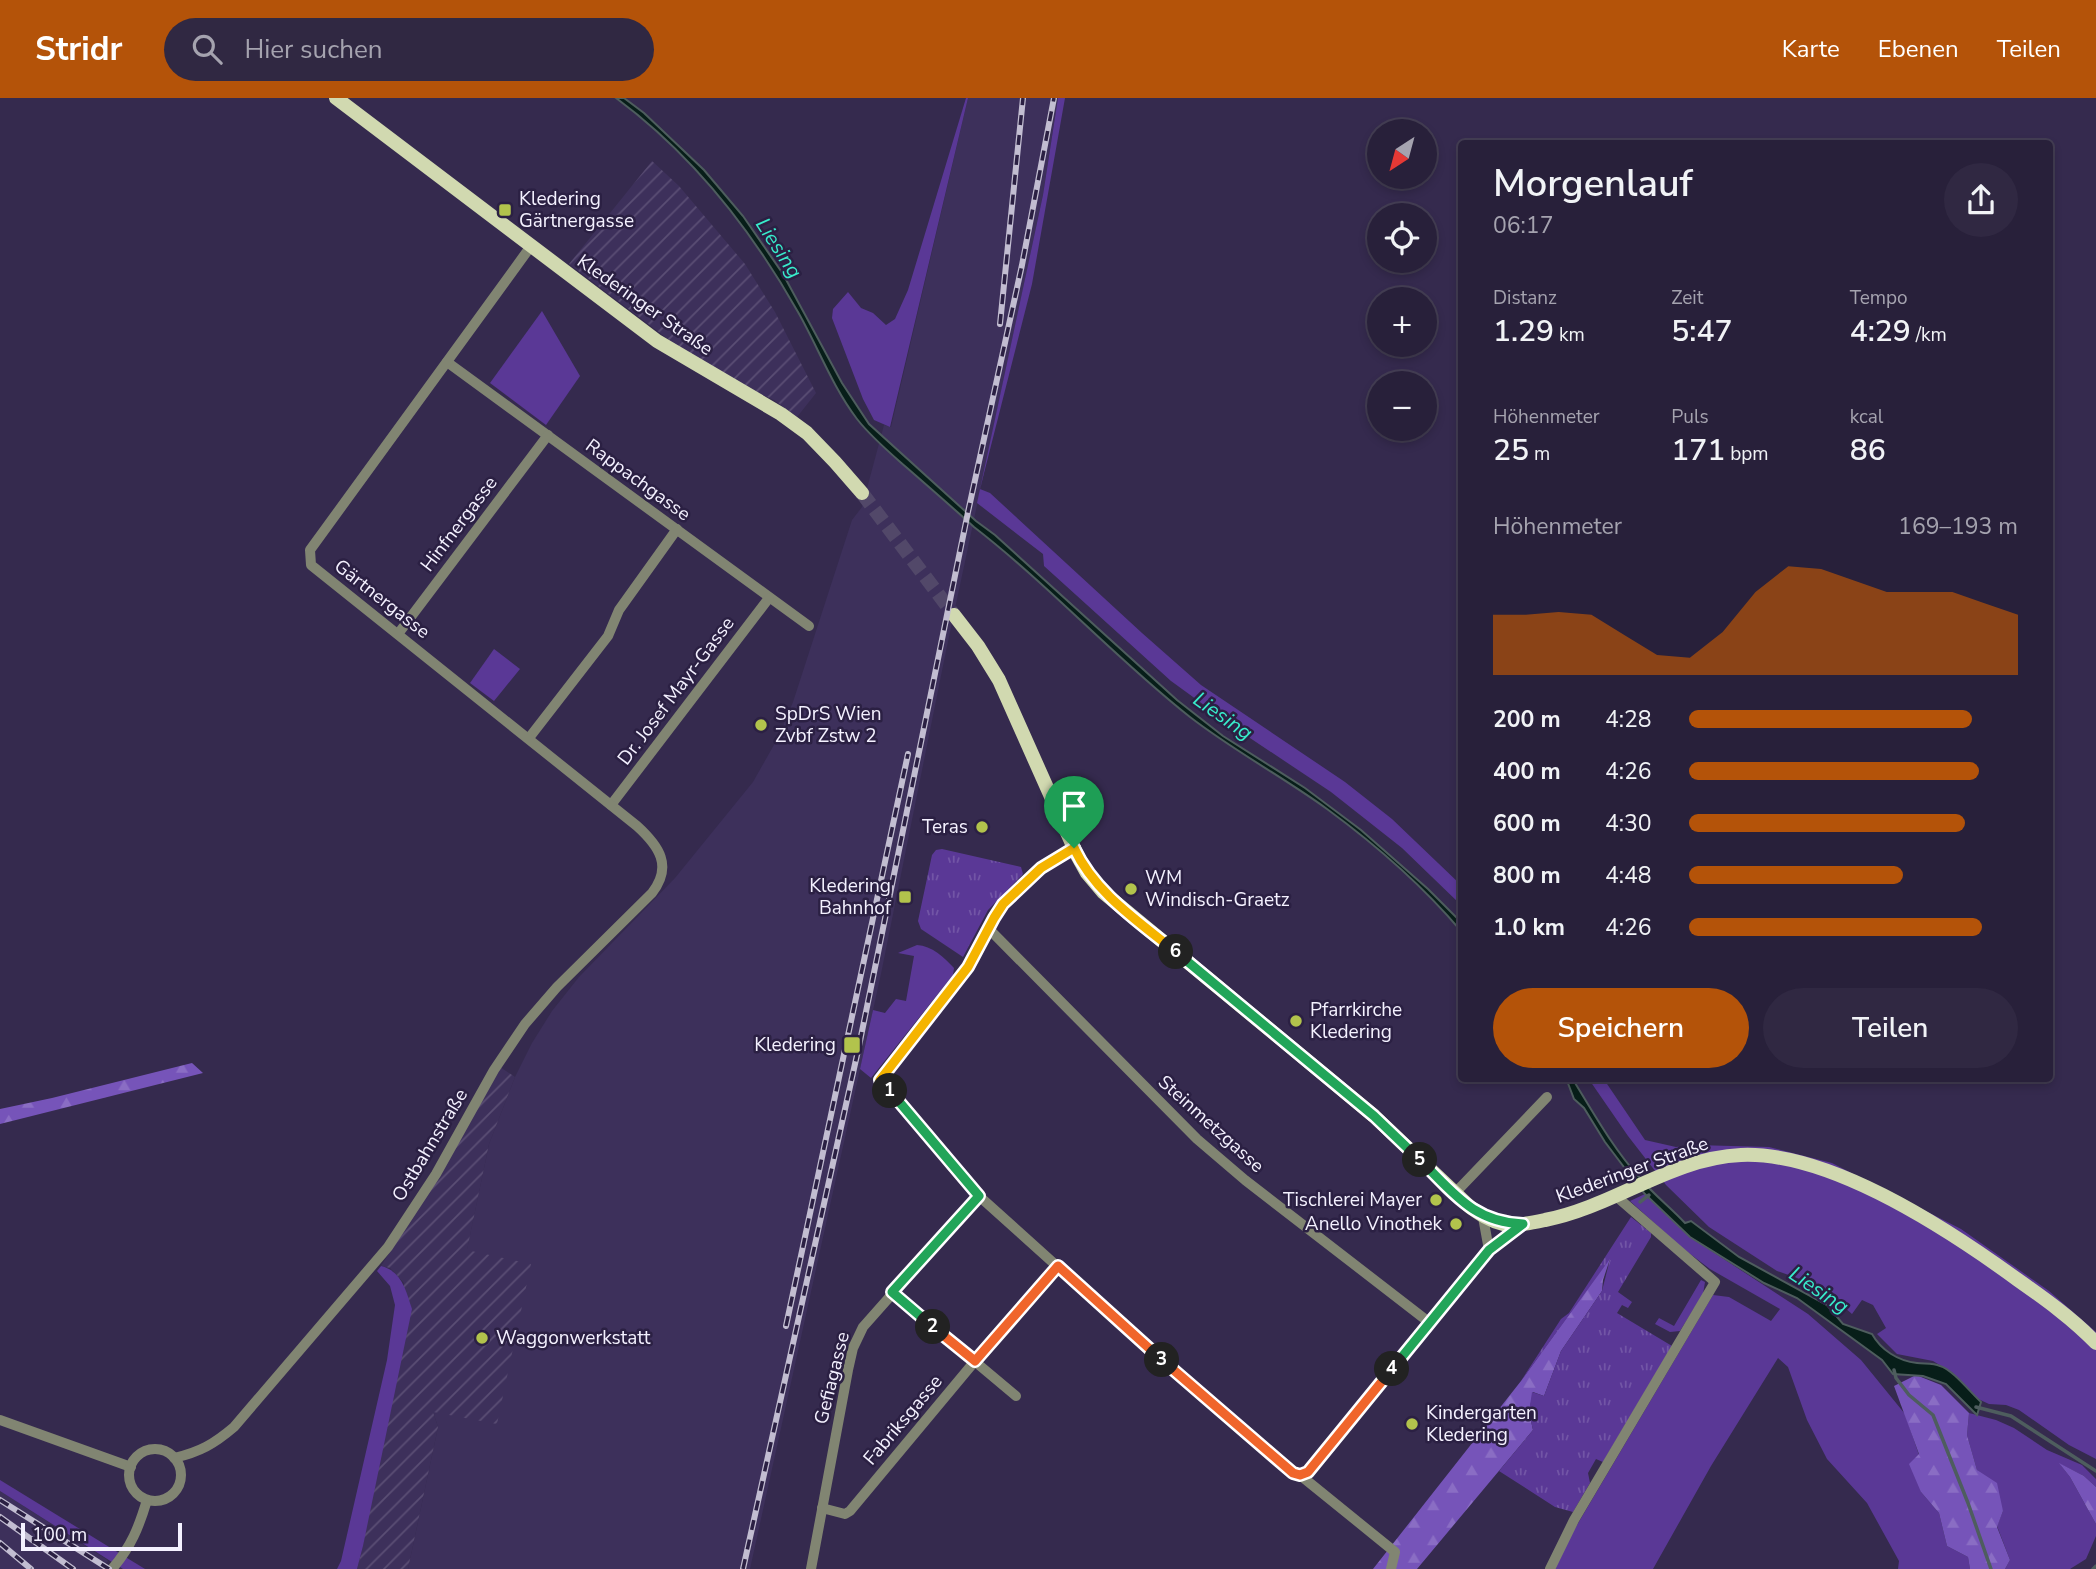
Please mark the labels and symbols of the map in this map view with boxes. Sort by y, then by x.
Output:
north arrow [1367,119,1437,189]
place label: Kledering Gärtnergasse [519,186,634,234]
marker: Kledering Gärtnergasse [497,202,513,218]
water label: Liesing [749,212,809,284]
street label: Klederinger Straße [572,248,718,362]
street label: Rappachgasse [580,433,696,527]
street label: Hinfnergasse [415,471,503,577]
street label: Gärtnergasse [329,553,435,645]
street label: Dr. Josef Mayr-Gasse [612,611,740,771]
water label: Liesing [1188,685,1258,747]
place label: SpDrS Wien Zvbf Zstw 2 [775,701,881,749]
marker: SpDrS Wien Zvbf Zstw 2 [753,717,769,733]
pin [1044,776,1104,848]
place label: Teras [922,814,968,840]
marker: Teras [974,819,990,835]
place label: WM Windisch-Graetz [1145,865,1290,913]
place label: Kledering Bahnhof [809,873,892,921]
marker: WM Windisch-Graetz [1123,881,1139,897]
marker: Kledering Bahnhof [897,889,913,905]
pin: 6 [1158,934,1194,970]
place label: Pfarrkirche Kledering [1310,997,1402,1045]
marker: Pfarrkirche Kledering [1288,1013,1304,1029]
place label: Kledering [754,1032,836,1058]
marker: Kledering [842,1035,862,1055]
street label: Steinmetzgasse [1152,1069,1270,1179]
pin: 1 [872,1074,908,1108]
street label: Ostbahnstraße [386,1084,474,1206]
street label: Klederinger Straße [1552,1130,1712,1210]
pin: 5 [1402,1142,1438,1178]
place label: Tischlerei Mayer [1283,1187,1422,1213]
marker: Tischlerei Mayer [1428,1192,1444,1208]
place label: Anello Vinothek [1305,1211,1442,1237]
marker: Anello Vinothek [1448,1216,1464,1232]
water label: Liesing [1784,1260,1854,1320]
pin: 2 [916,1310,950,1344]
place label: Waggonwerkstatt [496,1325,651,1351]
street label: Gefiagasse [808,1329,856,1427]
marker: Waggonwerkstatt [474,1330,490,1346]
pin: 3 [1144,1342,1180,1378]
pin: 4 [1374,1352,1410,1386]
street label: Fabriksgasse [858,1369,948,1471]
place label: Kindergarten Kledering [1426,1400,1537,1448]
marker: Kindergarten Kledering [1404,1416,1420,1432]
scale bar [21,1520,182,1552]

